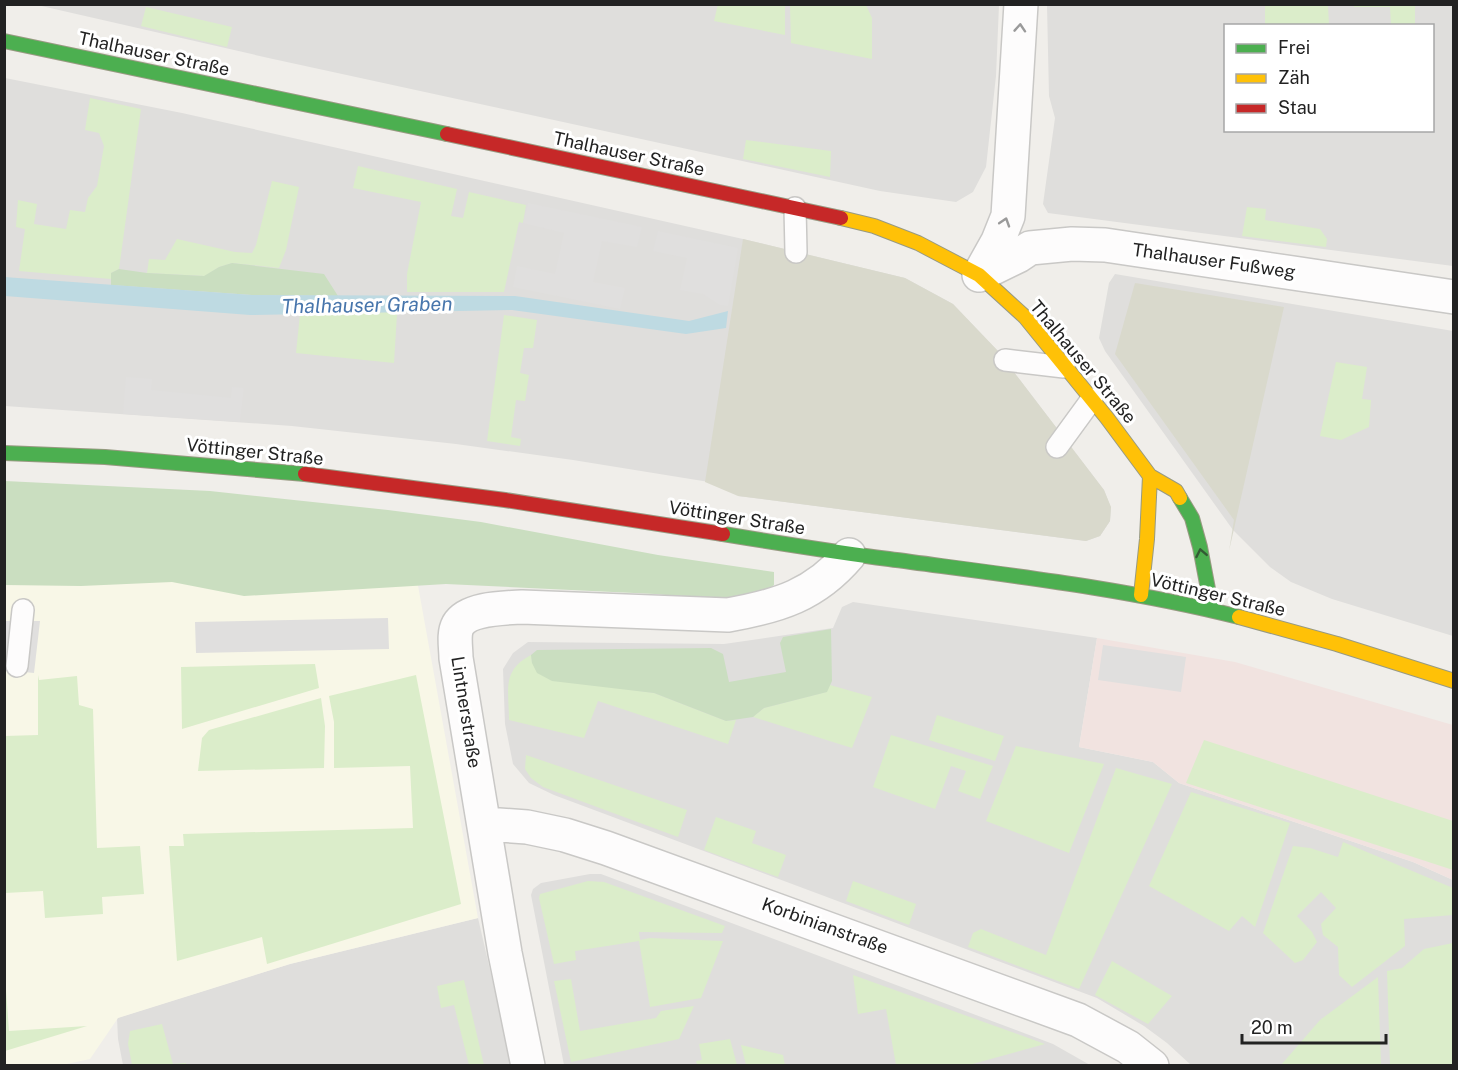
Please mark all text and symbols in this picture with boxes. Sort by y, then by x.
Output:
one-way arrow [1013,24,1026,33]
legend [1224,24,1434,132]
street label: Thalhauser Straße [77,27,232,80]
text: Frei [1278,37,1310,58]
text: Zäh [1278,67,1310,88]
text: Stau [1278,97,1317,118]
street label: Thalhauser Straße [552,127,707,180]
one-way arrow [997,217,1010,228]
street label: Thalhauser Fußweg [1131,239,1297,282]
water label: Thalhauser Graben [281,292,453,318]
street label: Thalhauser Straße [1026,296,1141,427]
street label: Vöttinger Straße [185,434,325,469]
street label: Vöttinger Straße [667,496,807,539]
one-way arrow [1195,548,1208,558]
street label: Vöttinger Straße [1149,569,1288,620]
street label: Lintnerstraße [447,655,486,769]
street label: Korbinianstraße [759,893,891,958]
scale bar [1242,1007,1386,1045]
text: 20 m [1251,1017,1293,1038]

